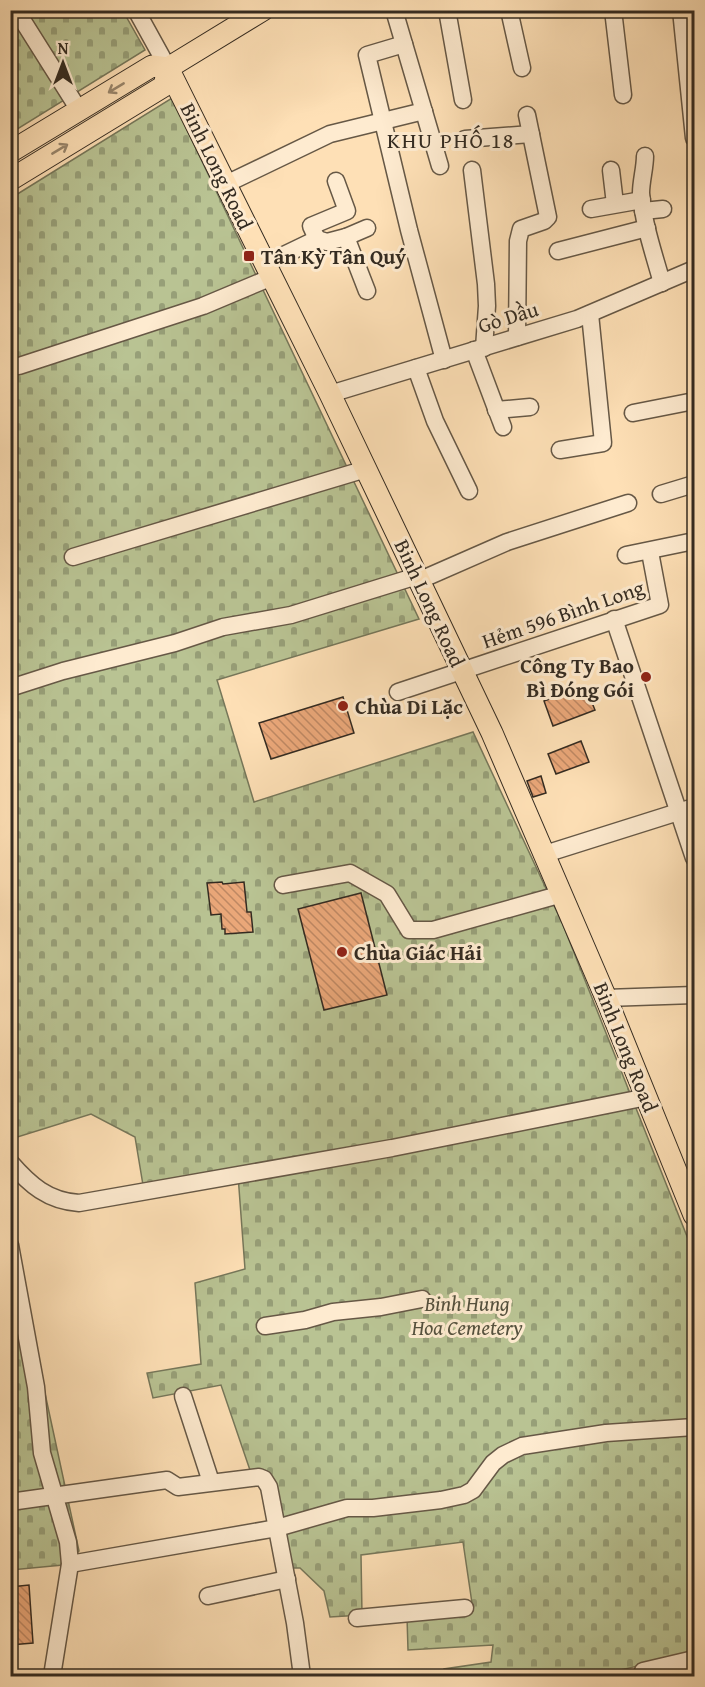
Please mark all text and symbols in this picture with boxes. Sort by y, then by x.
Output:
north arrow [33,33,93,93]
text: N [58,36,69,60]
one-way arrow [108,82,125,94]
street label: Binh Long Road [173,97,261,235]
district label: KHU PHỐ 18 [387,124,515,156]
one-way arrow [51,143,68,155]
place label: Tân Kỳ Tân Quý [261,241,406,272]
marker: Tân Kỳ Tân Quý [242,249,256,263]
street label: Gò Dầu [474,293,543,341]
street label: Binh Long Road [387,534,473,673]
street label: Hẻm 596 Bình Long [478,572,649,656]
place label: Công Ty Bao Bì Đóng Gói [520,650,634,705]
marker: Công Ty Bao Bì Đóng Gói [639,670,653,684]
place label: Chùa Di Lặc [355,691,463,722]
marker: Chùa Di Lặc [336,699,350,713]
place label: Chùa Giác Hải [354,937,482,968]
marker: Chùa Giác Hải [335,945,349,959]
street label: Binh Long Road [586,977,666,1117]
park label: Binh Hung Hoa Cemetery [410,1288,523,1343]

